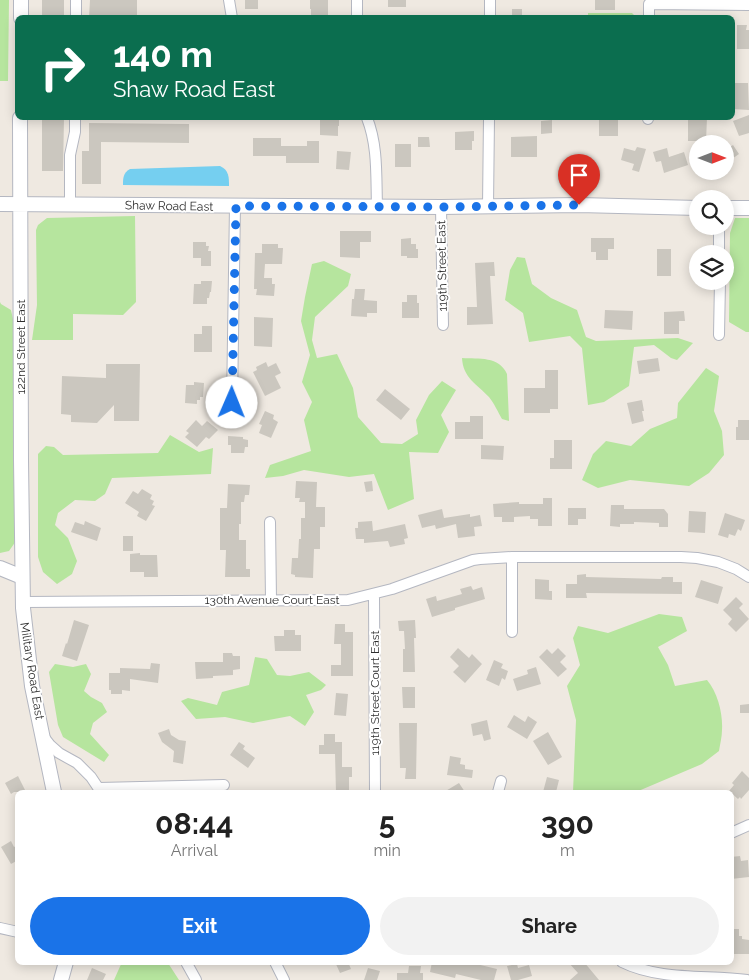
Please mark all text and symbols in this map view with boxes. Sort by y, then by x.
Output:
text: 140 m [113,34,213,75]
icon: right [30,35,95,100]
text: Shaw Road East [113,76,275,102]
north arrow [689,135,734,180]
map controls [689,135,734,290]
pin [558,154,600,205]
icon: arrive [565,161,593,189]
button: search [689,190,734,235]
street label: Shaw Road East [125,198,213,214]
street label: 119th Street East [434,220,450,312]
button: layers [689,245,734,290]
street label: 122nd Street East [14,299,28,395]
position arrow [205,376,257,428]
street label: 130th Avenue Court East [204,593,340,607]
street label: Military Road East [17,621,47,721]
street label: 119th Street Court East [368,630,382,756]
text: 08:44 [155,806,233,841]
text: 5 [379,806,395,841]
text: 390 [541,806,594,841]
text: Arrival [171,841,218,860]
text: min [373,841,401,860]
text: m [560,841,575,860]
button: Exit [30,897,370,955]
button: Share [380,897,719,955]

